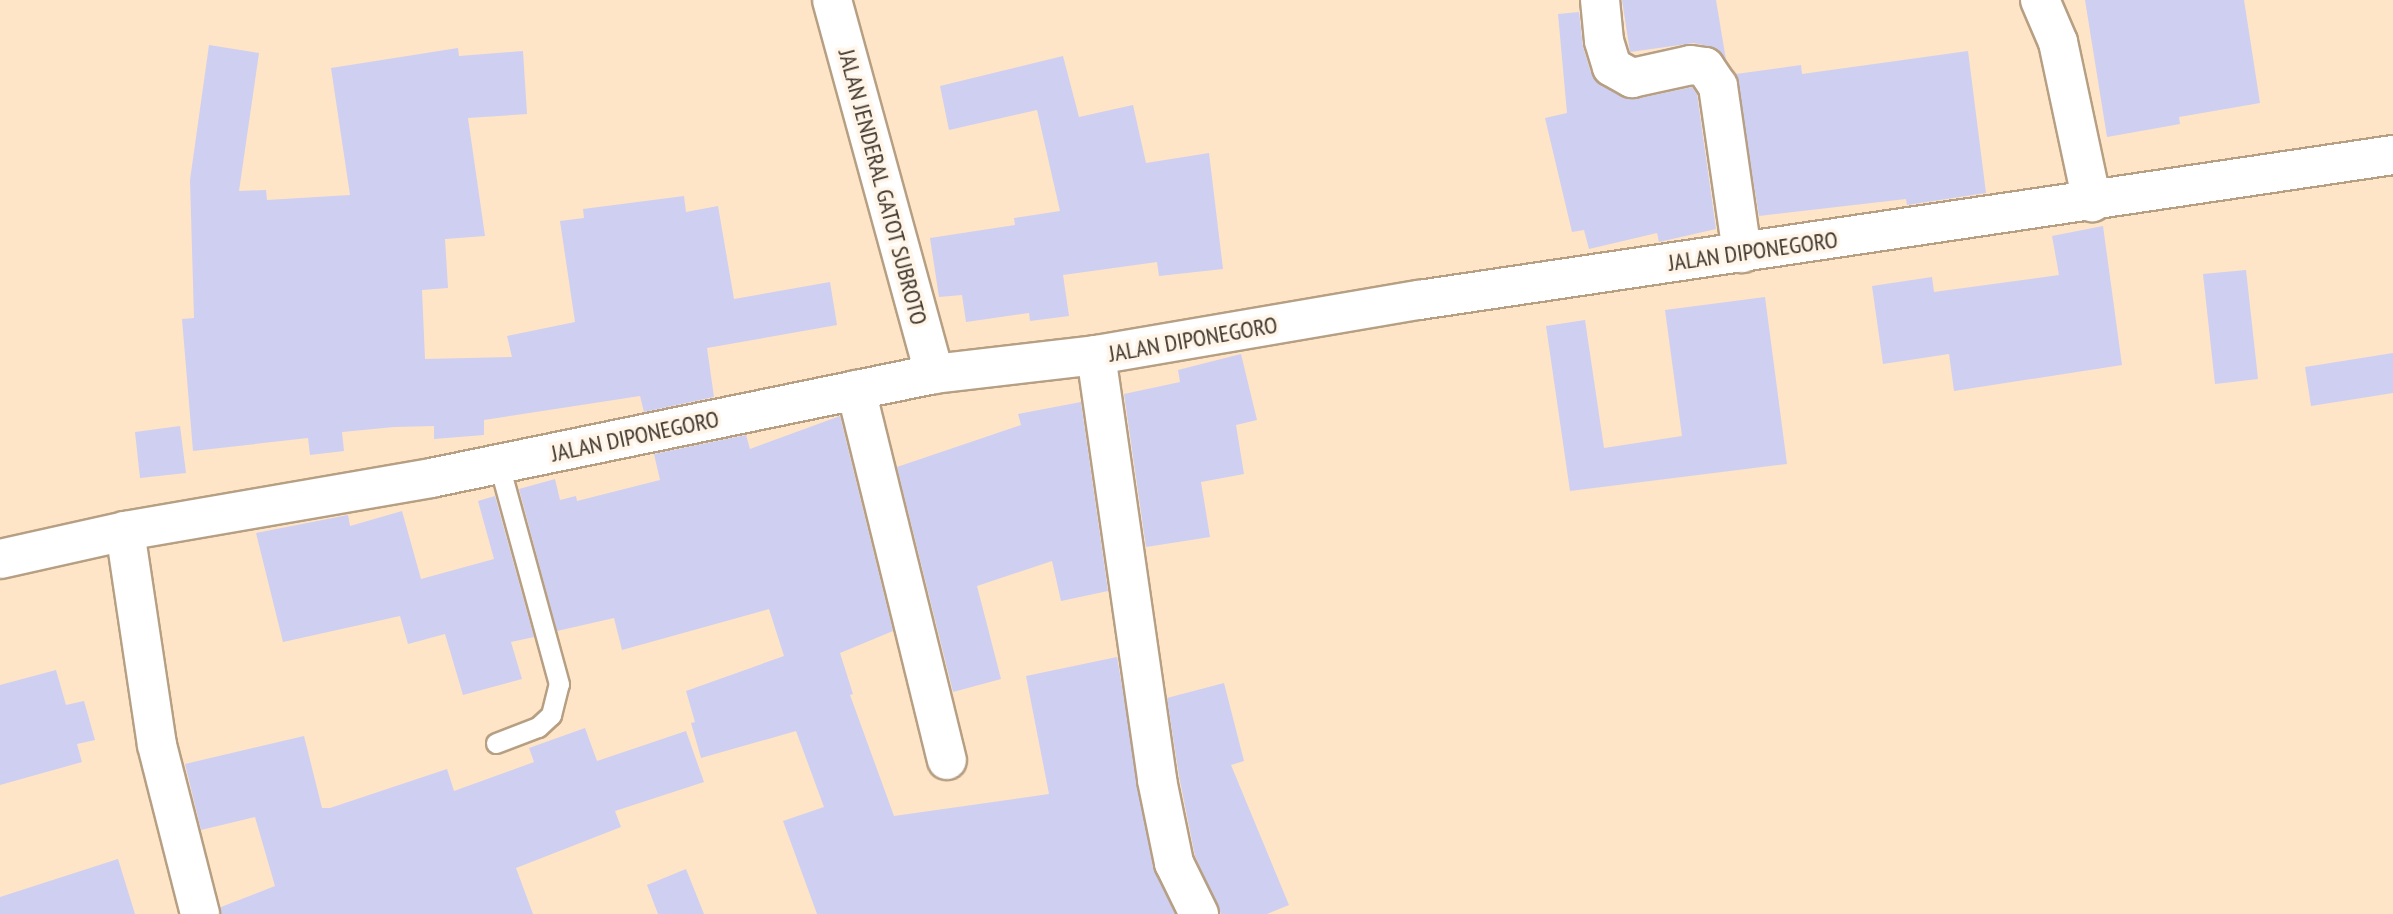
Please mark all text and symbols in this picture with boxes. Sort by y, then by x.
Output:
street label: JALAN JENDERAL GATOT SUBROTO [832,45,934,329]
street label: JALAN DIPONEGORO [1666,225,1840,277]
street label: JALAN DIPONEGORO [1106,310,1280,368]
street label: JALAN DIPONEGORO [549,404,721,468]

